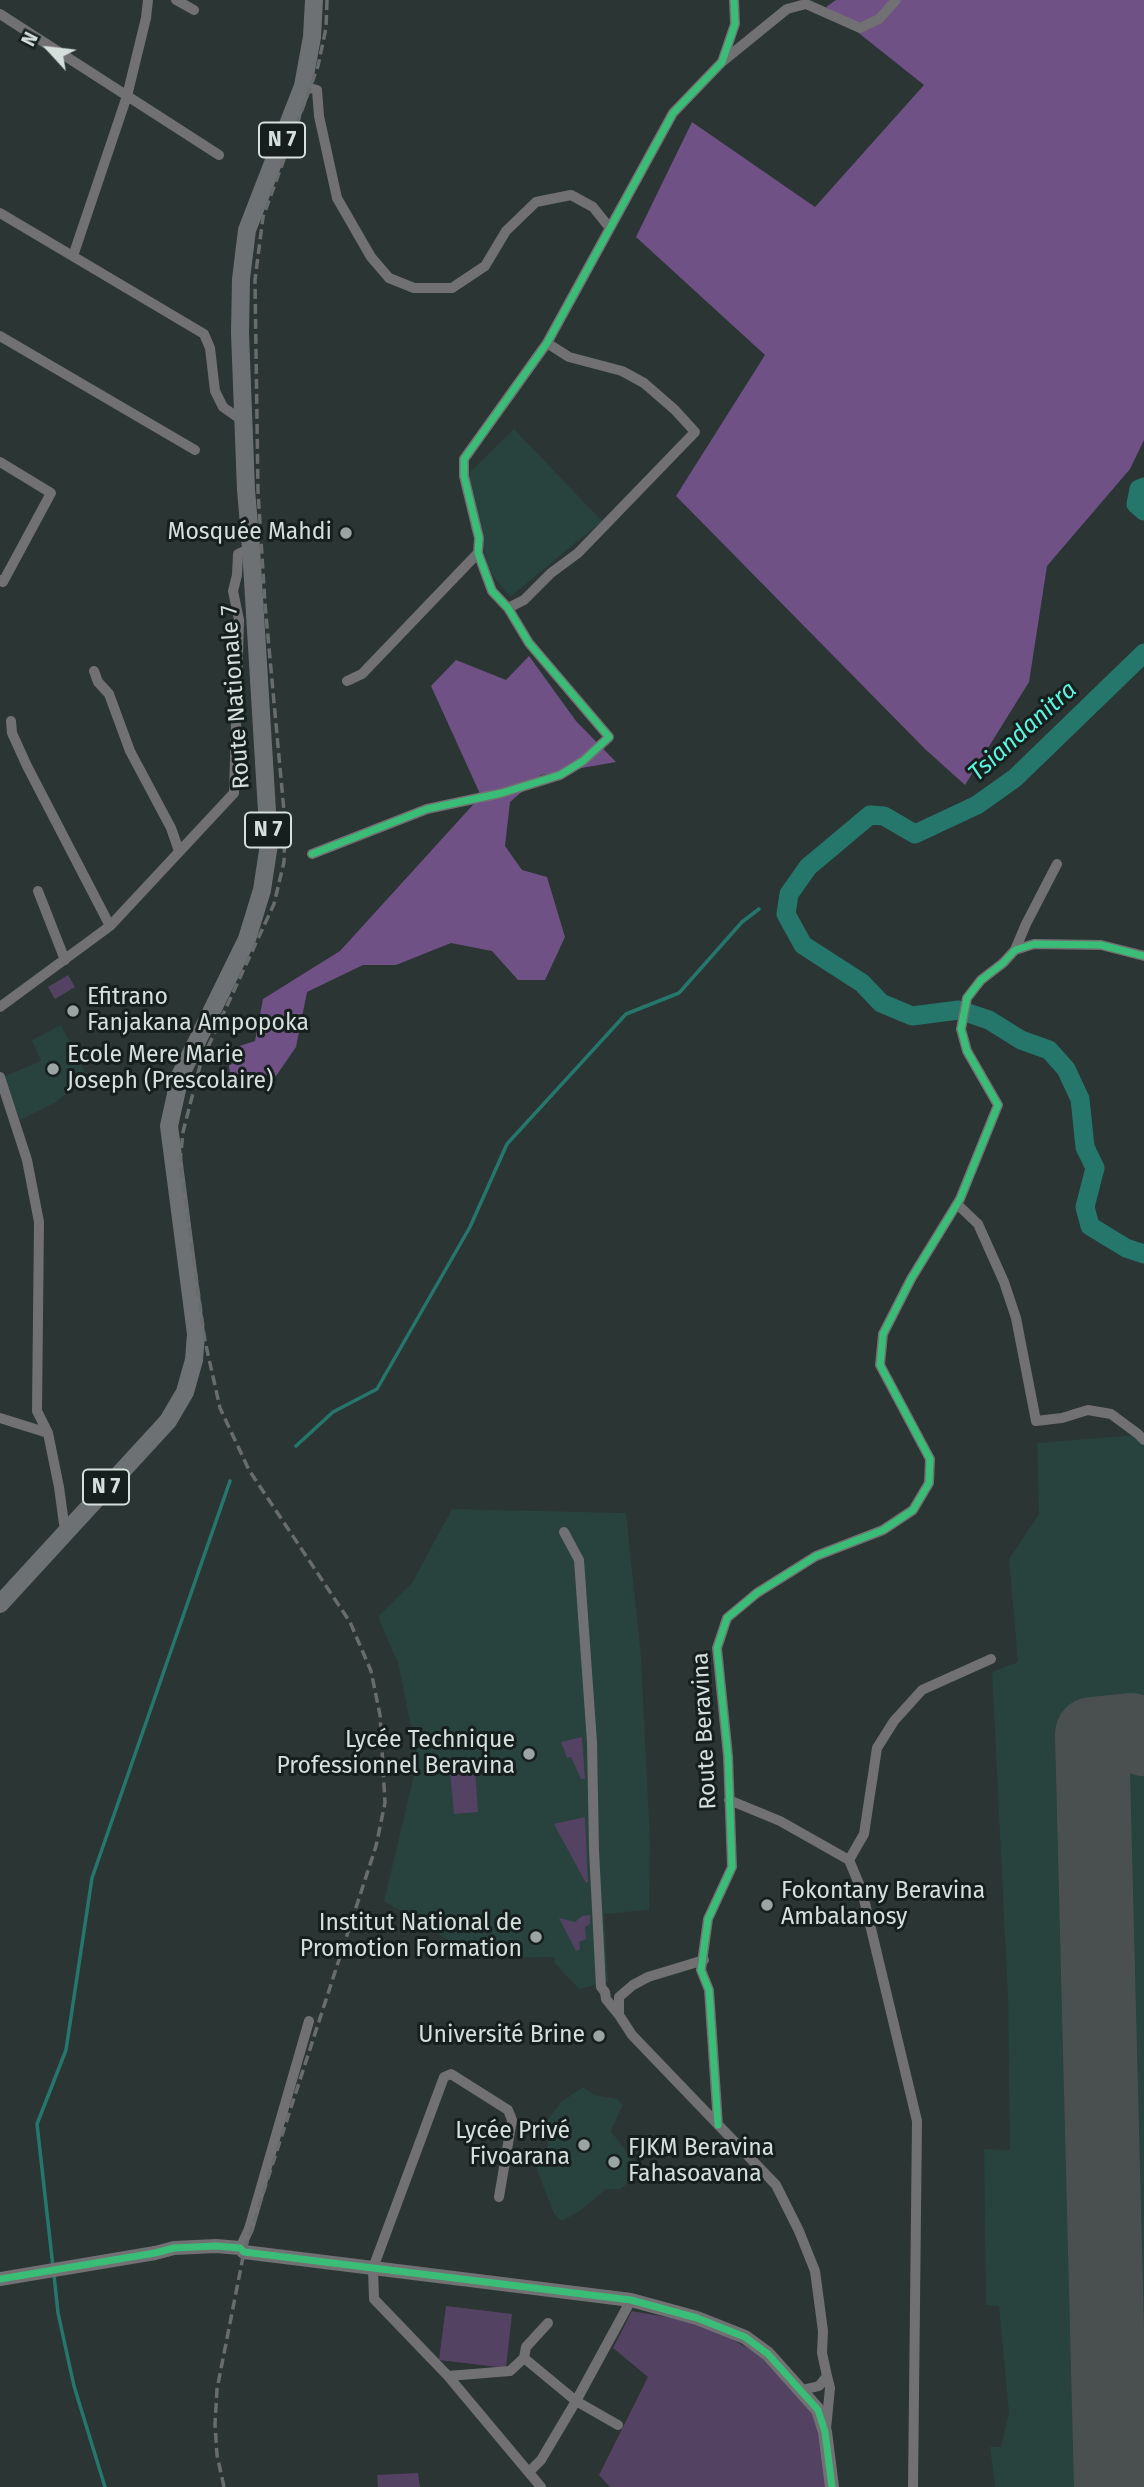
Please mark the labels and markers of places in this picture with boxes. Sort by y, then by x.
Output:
place label: Mosquée Mahdi [168,519,332,547]
marker: Mosquée Mahdi [338,525,354,541]
place label: Efitrano Fanjakana Ampopoka [87,984,309,1038]
marker: Efitrano Fanjakana Ampopoka [65,1003,81,1019]
place label: Ecole Mere Marie Joseph (Prescolaire) [67,1042,274,1096]
marker: Ecole Mere Marie Joseph (Prescolaire) [45,1061,61,1077]
place label: Lycée Technique Professionnel Beravina [276,1727,515,1781]
marker: Lycée Technique Professionnel Beravina [521,1746,537,1762]
place label: Fokontany Beravina Ambalanosy [781,1878,985,1932]
marker: Fokontany Beravina Ambalanosy [759,1897,775,1913]
place label: Institut National de Promotion Formation [300,1910,522,1964]
marker: Institut National de Promotion Formation [528,1929,544,1945]
place label: Université Brine [418,2022,585,2050]
marker: Université Brine [591,2028,607,2044]
place label: Lycée Privé Fivoarana [455,2118,570,2172]
place label: FJKM Beravina Fahasoavana [628,2135,774,2189]
marker: Lycée Privé Fivoarana [576,2137,592,2153]
marker: FJKM Beravina Fahasoavana [606,2154,622,2170]

